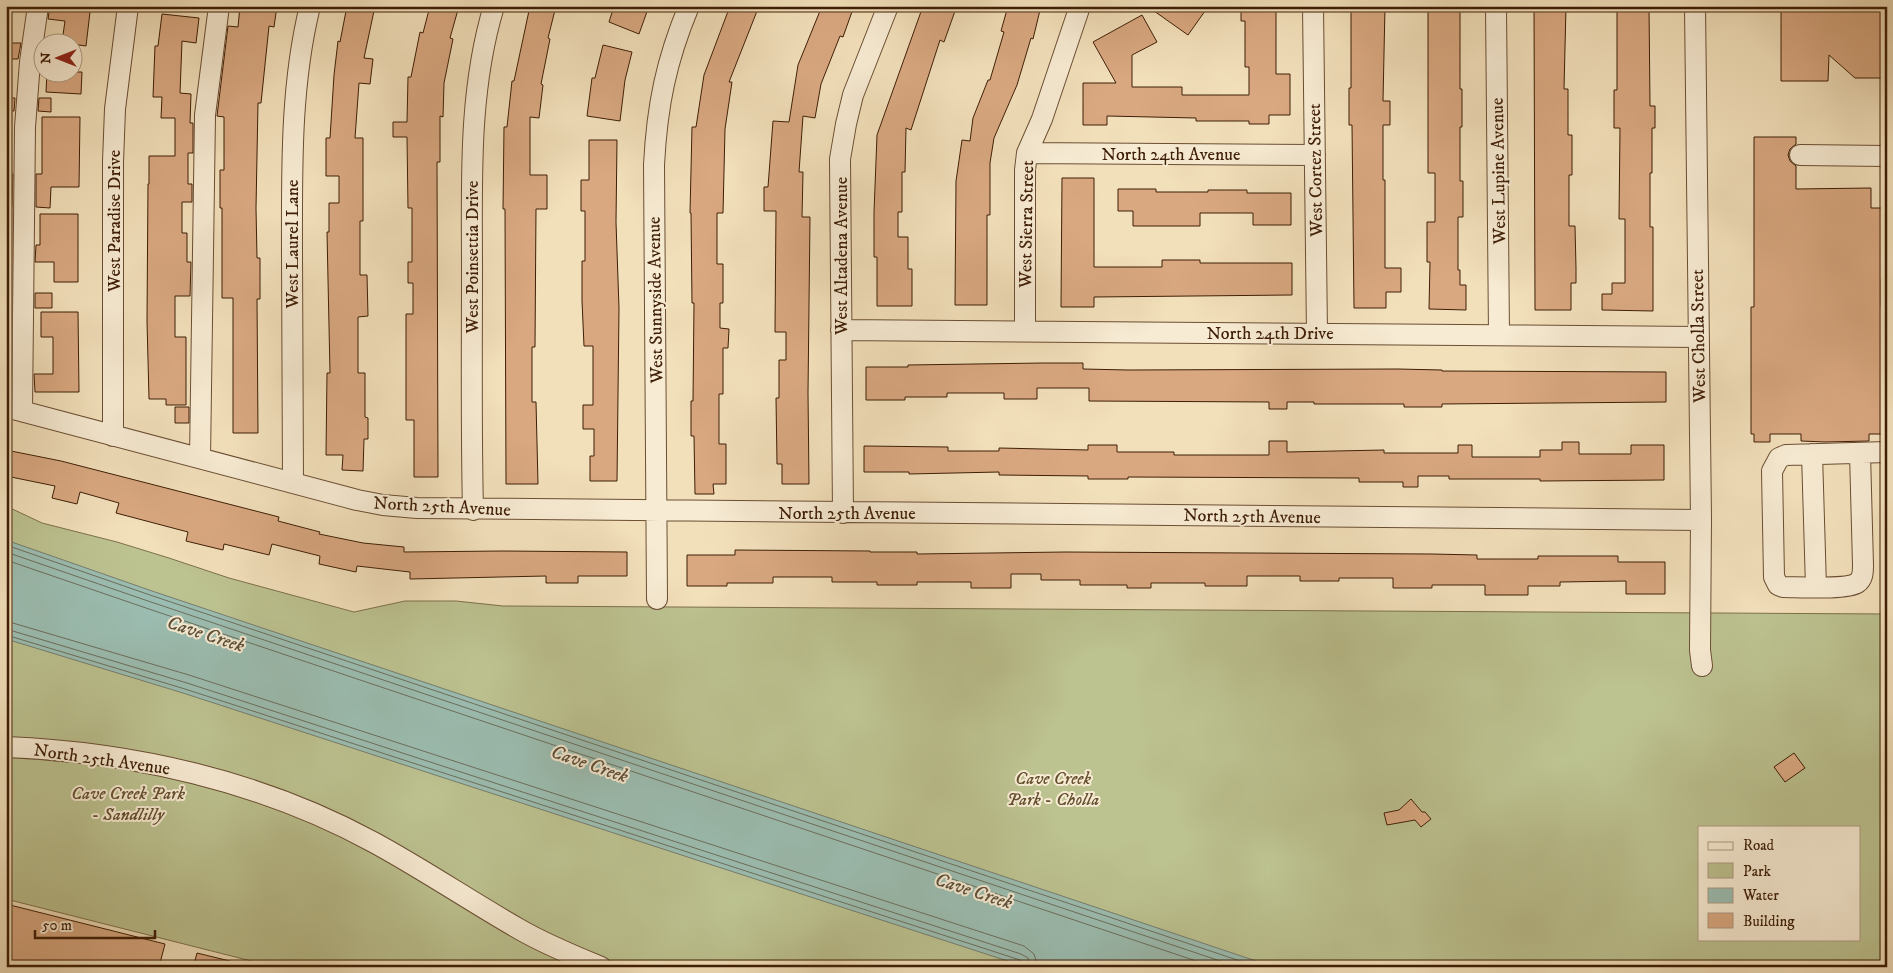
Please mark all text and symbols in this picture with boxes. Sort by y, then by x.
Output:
north arrow [32,32,82,82]
text: N [37,52,55,64]
street label: West Lupine Avenue [1487,97,1511,245]
street label: West Cortez Street [1304,103,1328,238]
street label: North 24th Avenue [1101,144,1241,166]
street label: West Paradise Drive [104,150,126,293]
street label: West Sierra Street [1015,160,1039,289]
street label: West Altadena Avenue [831,177,853,336]
street label: West Laurel Lane [282,180,304,309]
street label: West Poinsettia Drive [462,181,484,334]
street label: West Sunnyside Avenue [644,216,668,385]
street label: West Cholla Street [1687,269,1711,404]
street label: North 24th Drive [1206,323,1334,345]
street label: North 25th Avenue [373,492,511,522]
street label: North 25th Avenue [778,503,916,525]
street label: North 25th Avenue [1183,505,1321,529]
water label: Cave Creek [164,611,247,658]
street label: North 25th Avenue [32,740,171,780]
water label: Cave Creek [548,740,631,788]
park label: Cave Creek Park - Cholla [1007,768,1100,811]
park label: Cave Creek Park - Sandlilly [71,783,186,826]
legend [1698,826,1860,940]
text: Road [1743,836,1775,855]
text: Park [1743,862,1772,881]
water label: Cave Creek [932,868,1015,915]
text: Water [1742,886,1779,905]
scale bar [35,908,155,940]
text: Building [1743,912,1795,931]
text: 50 m [42,916,72,935]

